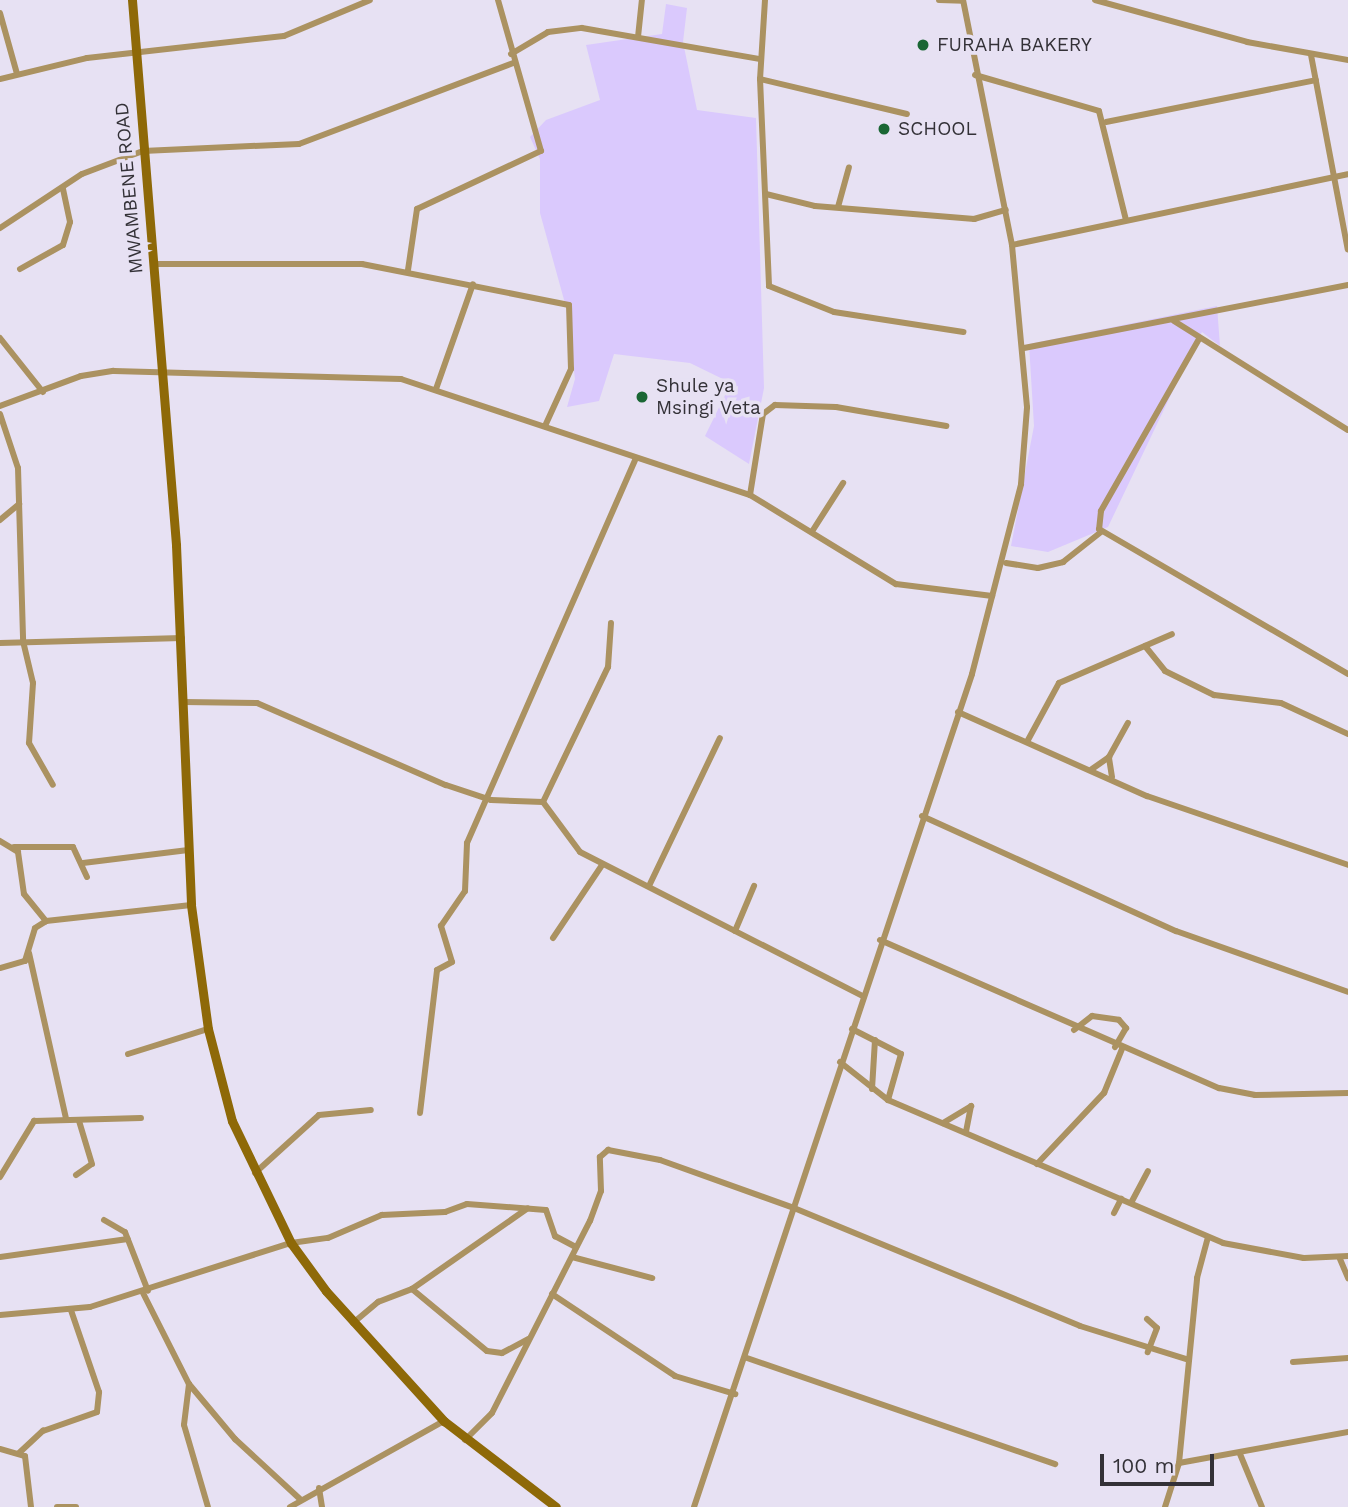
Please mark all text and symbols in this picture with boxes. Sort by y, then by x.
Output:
place label: FURAHA BAKERY [937,34,1093,56]
marker: FURAHA BAKERY [915,37,931,53]
street label: MWAMBENE ROAD [110,101,148,275]
place label: SCHOOL [898,118,977,140]
marker: SCHOOL [876,121,892,137]
place label: Shule ya Msingi Veta [656,375,761,419]
marker: Shule ya Msingi Veta [634,389,650,405]
scale bar [1103,1440,1217,1484]
text: 100 m [1113,1453,1175,1478]

